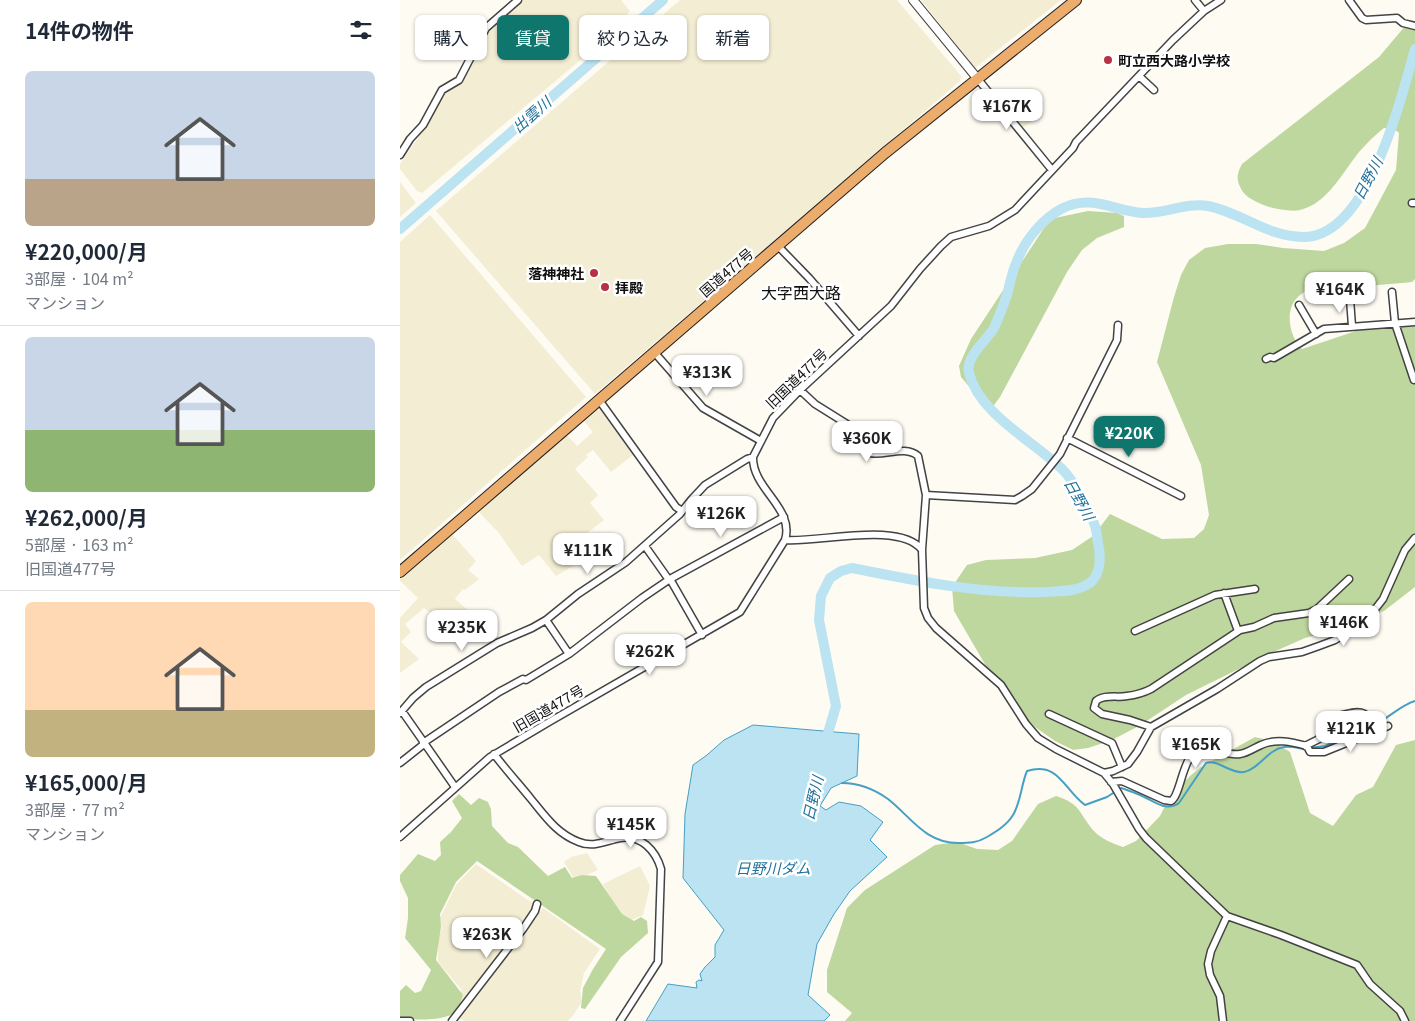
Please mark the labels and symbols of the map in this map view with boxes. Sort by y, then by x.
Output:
place label: 町立西大路小学校 [1118,50,1230,70]
marker: 町立西大路小学校 [1102,54,1114,66]
pin: ¥167K [972,88,1042,131]
water label: 出雲川 [507,90,556,137]
water label: 日野川 [1347,151,1388,203]
street label: 国道477号 [695,243,757,301]
place label: 落神神社 [528,263,584,283]
marker: 落神神社 [588,267,600,279]
pin: ¥164K [1305,272,1375,314]
place label: 拝殿 [615,277,643,297]
district label: 大字西大路 [761,280,841,304]
marker: 拝殿 [599,281,611,293]
street label: 旧国道477号 [761,343,831,413]
pin: ¥313K [672,354,742,397]
pin: ¥220K [1094,416,1164,458]
pin: ¥360K [832,420,902,463]
water label: 日野川 [1060,474,1101,526]
pin: ¥126K [686,496,756,538]
pin: ¥111K [553,532,623,575]
pin: ¥146K [1309,604,1379,647]
pin: ¥235K [427,610,497,652]
pin: ¥262K [615,634,685,676]
street label: 旧国道477号 [509,680,587,736]
pin: ¥121K [1316,710,1386,753]
pin: ¥165K [1161,726,1231,769]
water label: 日野川 [797,772,828,822]
pin: ¥145K [596,806,666,849]
water label: 日野川ダム [735,857,811,878]
pin: ¥263K [452,916,522,959]

